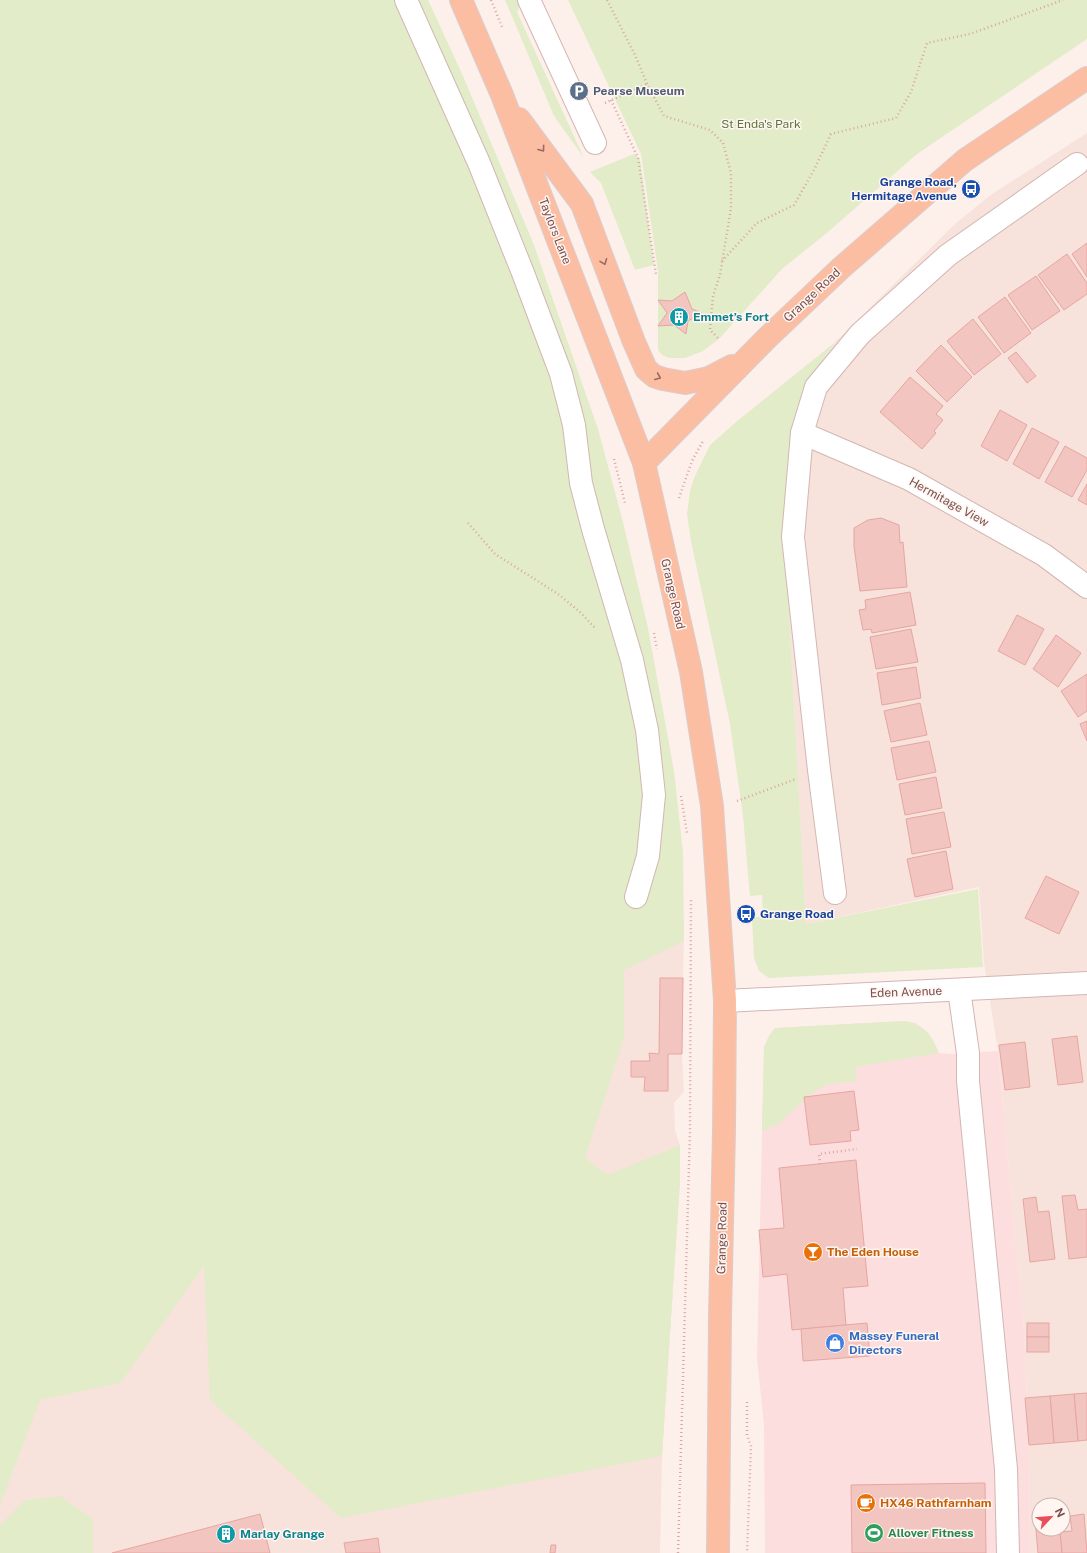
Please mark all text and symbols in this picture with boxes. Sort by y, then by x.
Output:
parking icon: Pearse Museum [568,80,590,102]
place label: Pearse Museum [593,84,685,98]
park label: St Enda's Park [721,117,801,131]
one-way arrow [537,145,544,152]
place label: Grange Road, Hermitage Avenue [851,175,957,203]
bus stop icon: Grange Road, Hermitage Avenue [960,178,982,200]
street label: Taylors Lane [536,196,574,266]
one-way arrow [599,259,607,266]
street label: Grange Road [781,265,843,325]
building icon: Emmet’s Fort [668,306,690,328]
place label: Emmet’s Fort [693,310,769,324]
one-way arrow [654,372,662,380]
street label: Hermitage View [907,474,992,530]
street label: Grange Road [658,557,688,631]
bus stop icon: Grange Road [735,903,757,925]
place label: Grange Road [760,907,834,921]
street label: Eden Avenue [870,984,943,1000]
street label: Grange Road [714,1202,730,1274]
bar icon: The Eden House [802,1241,824,1263]
place label: The Eden House [827,1245,919,1259]
place label: Massey Funeral Directors [849,1329,940,1357]
shop icon: Massey Funeral Directors [824,1332,846,1354]
cafe icon: HX46 Rathfarnham [855,1492,877,1514]
place label: HX46 Rathfarnham [880,1496,992,1510]
north arrow [1031,1497,1071,1537]
text: N [1053,1506,1067,1519]
sports icon: Allover Fitness [863,1522,885,1544]
building icon: Marlay Grange [215,1523,237,1545]
place label: Allover Fitness [888,1526,974,1540]
place label: Marlay Grange [240,1527,325,1541]

